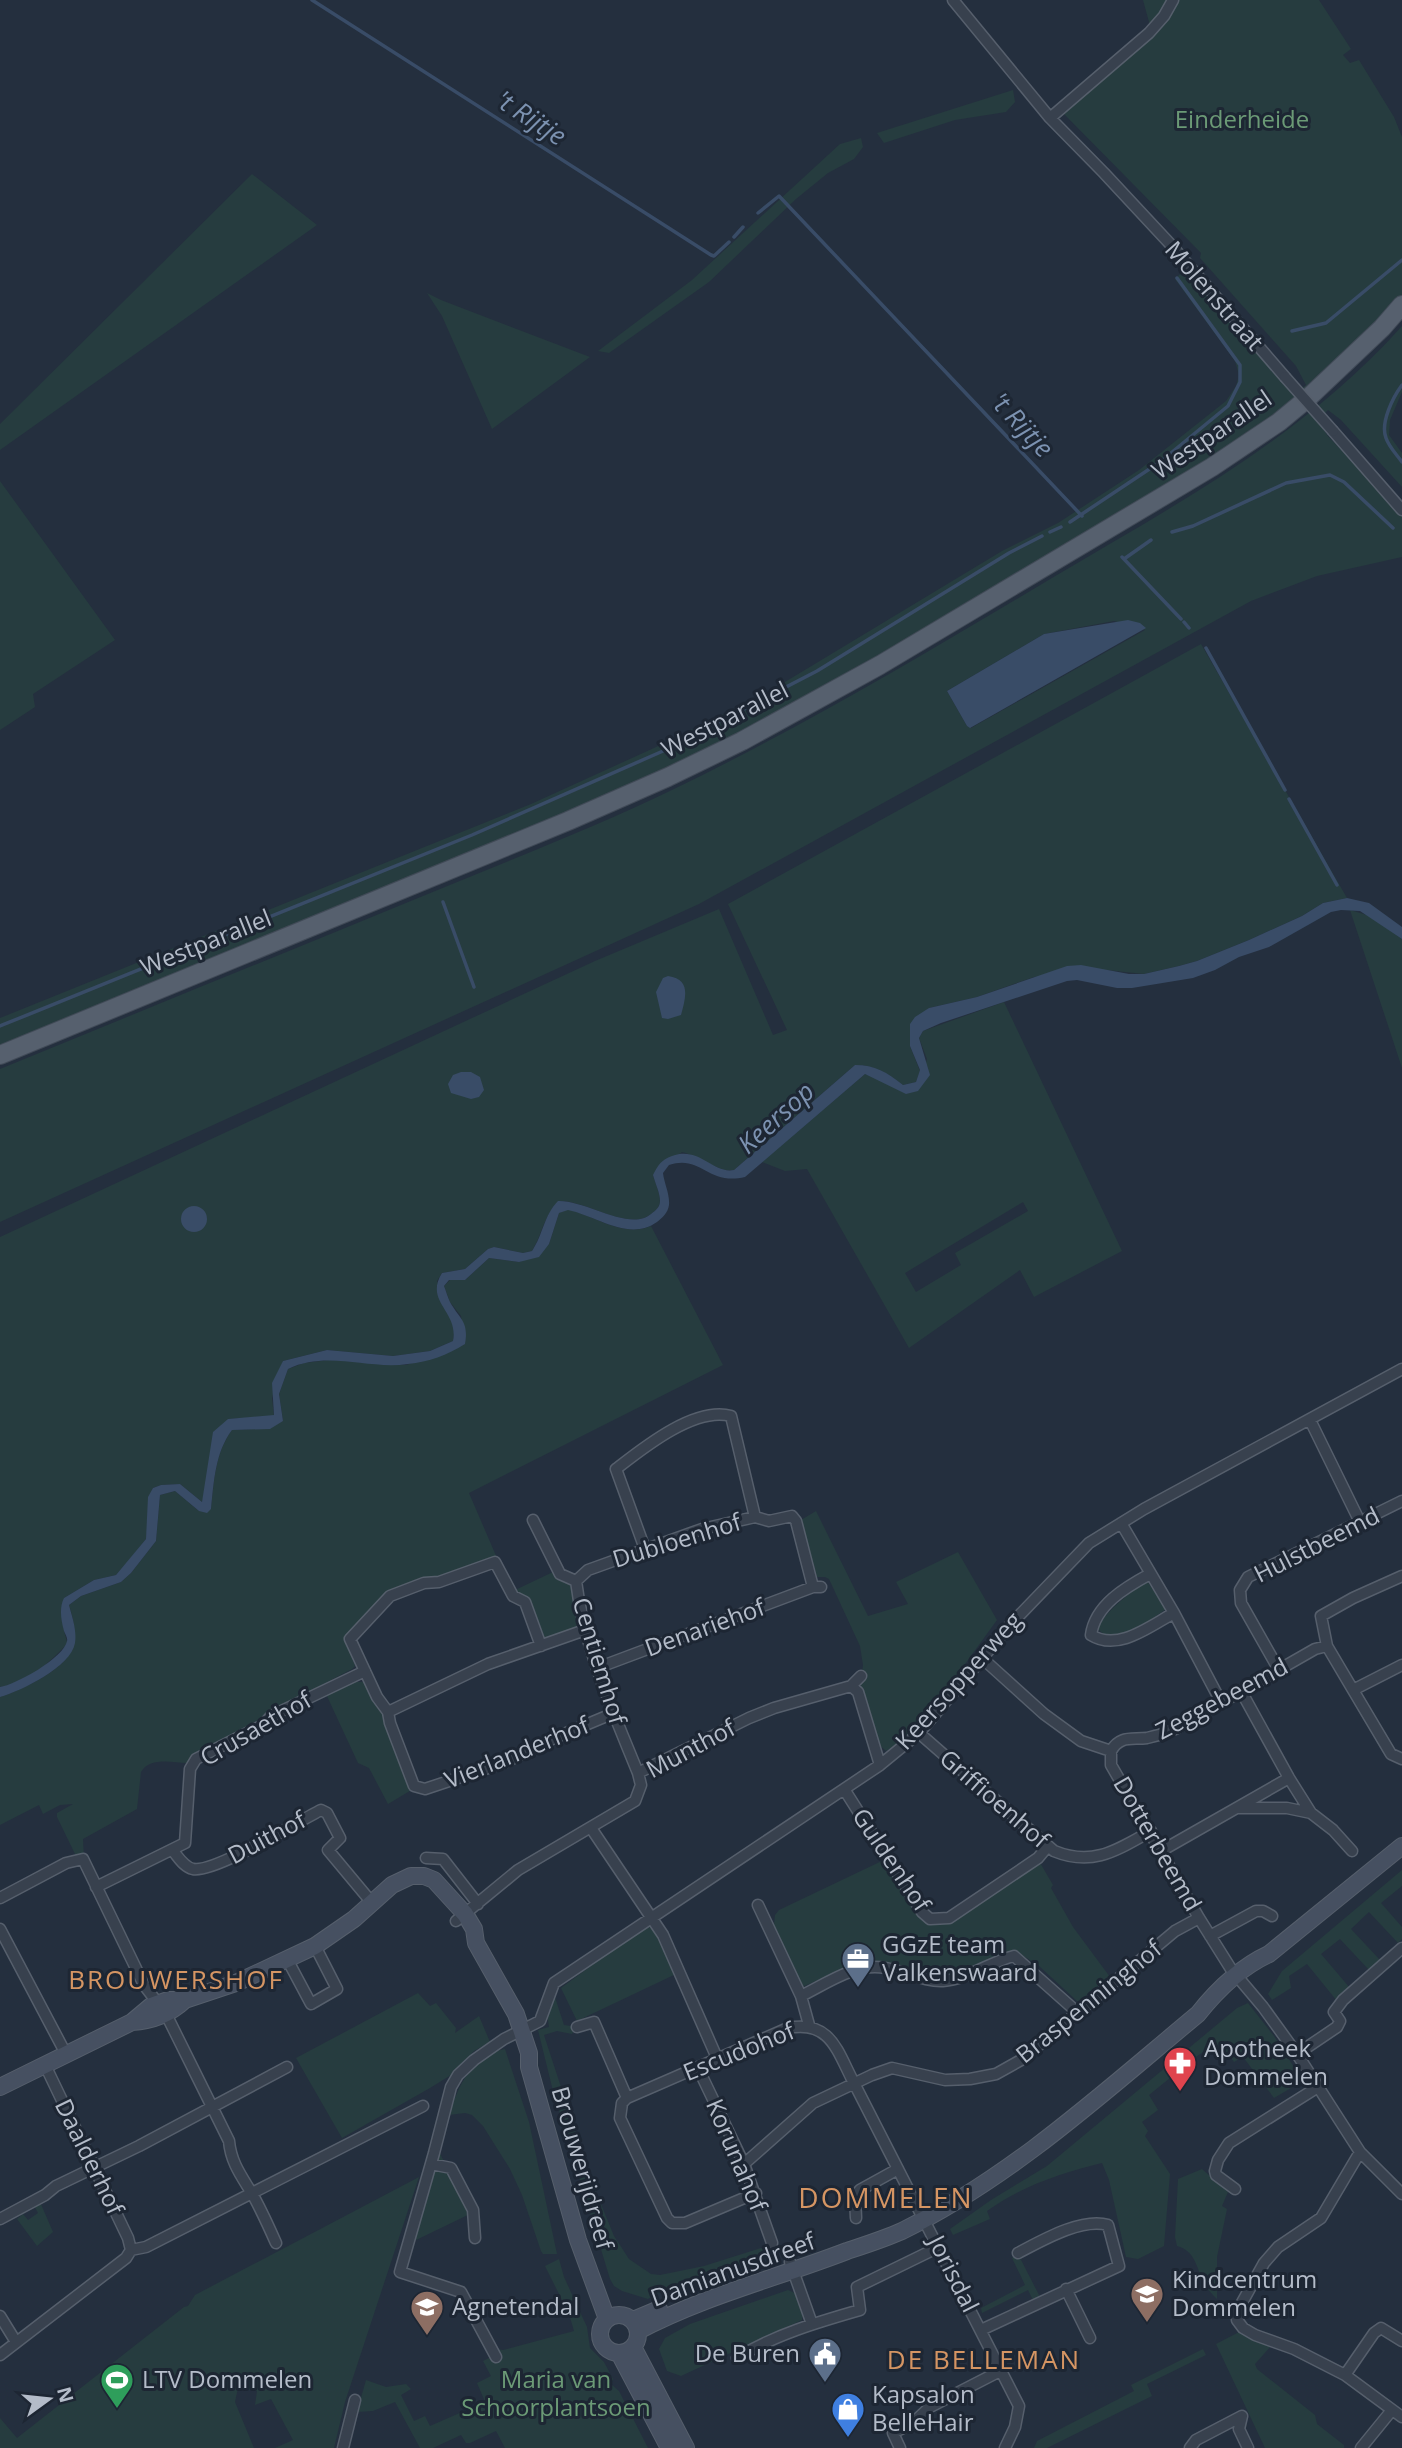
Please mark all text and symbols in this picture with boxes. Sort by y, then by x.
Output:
water label: 't Rijtje [489,81,574,153]
park label: Einderheide [1175,102,1309,135]
street label: Molenstraat [1158,233,1272,357]
street label: Westparallel [1145,381,1278,486]
water label: 't Rijtje [983,384,1062,465]
street label: Westparallel [655,673,793,765]
street label: Westparallel [135,900,276,983]
water label: Keersop [729,1073,821,1161]
street label: Hulstbeemd [1248,1498,1385,1589]
street label: Dubloenhof [608,1504,747,1575]
street label: Denariehof [640,1589,771,1664]
street label: Centiemhof [566,1593,636,1730]
street label: Keersopperweg [887,1604,1029,1756]
street label: Zeggebeemd [1149,1649,1293,1746]
street label: Crusaethof [193,1682,319,1773]
street label: Vierlanderhof [439,1707,595,1796]
street label: Munthof [640,1709,742,1785]
street label: Griffioenhof [933,1741,1058,1856]
street label: Dotterbeemd [1106,1770,1210,1917]
street label: Duithof [221,1801,313,1871]
street label: Guldenhof [845,1801,940,1919]
place label: GGzE team Valkenswaard [882,1927,1038,1988]
street label: Braspenninghof [1008,1931,1169,2070]
office icon: GGzE team Valkenswaard [839,1940,877,1989]
district label: BROUWERSHOF [68,1961,284,1997]
street label: Escudohof [678,2013,801,2088]
place label: Apotheek Dommelen [1204,2031,1328,2092]
pharmacy icon: Apotheek Dommelen [1161,2044,1199,2093]
street label: Brouwerijdreef [544,2082,623,2255]
street label: Daalderhof [48,2093,133,2222]
street label: Korunahof [699,2093,777,2217]
district label: DOMMELEN [798,2178,974,2216]
street label: Damianusdreef [646,2223,821,2314]
street label: Jorisdal [920,2227,988,2317]
place label: Kindcentrum Dommelen [1172,2262,1317,2323]
school or university icon: Kindcentrum Dommelen [1128,2275,1166,2324]
school or university icon: Agnetendal [408,2288,446,2337]
place label: Agnetendal [452,2289,579,2322]
public building icon: De Buren [806,2335,844,2384]
place label: De Buren [695,2336,800,2369]
district label: DE BELLEMAN [887,2341,1081,2377]
sports icon: LTV Dommelen [98,2361,136,2410]
place label: LTV Dommelen [142,2362,312,2395]
park label: Maria van Schoorplantsoen [461,2362,651,2423]
north arrow [14,2364,84,2434]
place label: Kapsalon BelleHair [872,2377,975,2438]
text: N [51,2384,80,2405]
shop icon: Kapsalon BelleHair [829,2390,867,2439]

